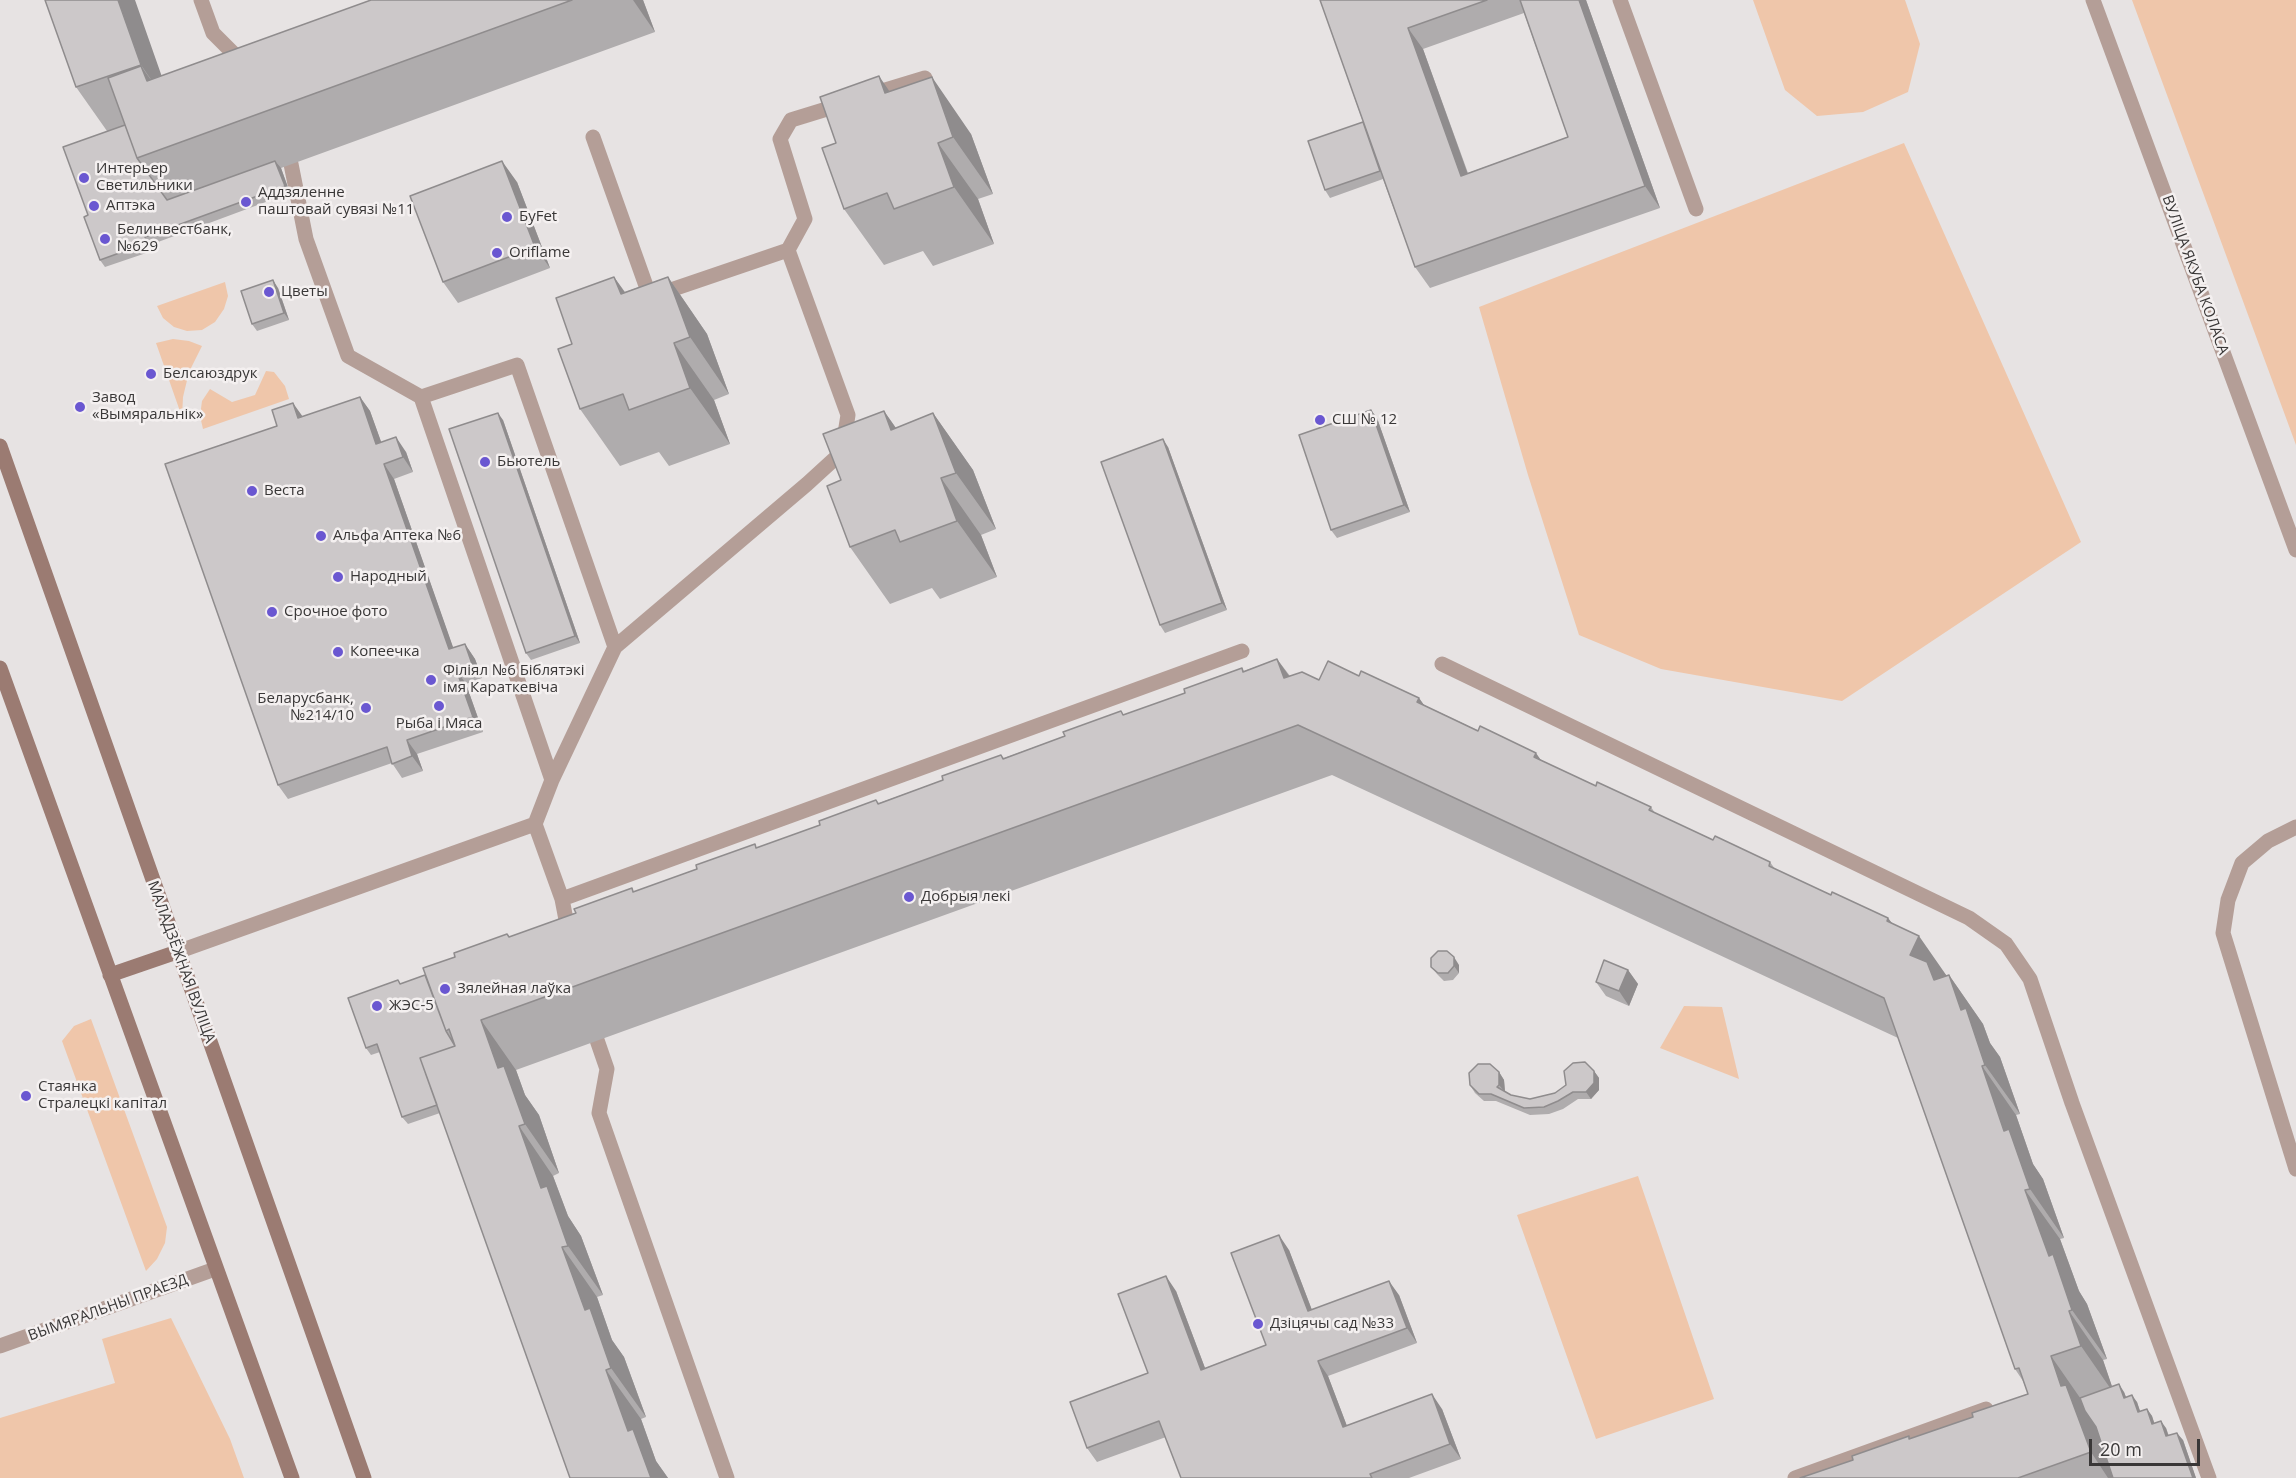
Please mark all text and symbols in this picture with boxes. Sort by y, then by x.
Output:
place label: Интерьер Светильники [96,160,193,195]
marker: Интерьер Светильники [77,171,91,185]
place label: Аддзяленне паштовай сувязі №11 [258,184,414,219]
street label: ВУЛІЦА ЯКУБА КОЛАСА [2158,193,2232,357]
marker: Аддзяленне паштовай сувязі №11 [239,195,253,209]
place label: Аптэка [106,197,155,215]
marker: Аптэка [87,199,101,213]
place label: БуFet [519,208,557,226]
marker: БуFet [500,210,514,224]
place label: Белинвестбанк, №629 [117,221,232,256]
marker: Белинвестбанк, №629 [98,232,112,246]
place label: Oriflame [509,244,570,262]
marker: Oriflame [490,246,504,260]
place label: Цветы [281,283,328,301]
marker: Цветы [262,285,276,299]
place label: Белсаюздрук [163,365,257,383]
marker: Белсаюздрук [144,367,158,381]
place label: Завод «Вымяральнік» [92,389,203,424]
marker: Завод «Вымяральнік» [73,400,87,414]
place label: СШ № 12 [1332,411,1397,429]
marker: СШ № 12 [1313,413,1327,427]
place label: Бьютель [497,453,560,471]
marker: Бьютель [478,455,492,469]
place label: Веста [264,482,305,500]
marker: Веста [245,484,259,498]
place label: Альфа Аптека №6 [333,527,461,545]
marker: Альфа Аптека №6 [314,529,328,543]
place label: Народный [350,568,427,586]
marker: Народный [331,570,345,584]
place label: Срочное фото [284,603,387,621]
marker: Срочное фото [265,605,279,619]
place label: Копеечка [350,643,420,661]
marker: Копеечка [331,645,345,659]
place label: Філіял №6 Біблятэкі імя Караткевіча [443,662,584,697]
marker: Філіял №6 Біблятэкі імя Караткевіча [424,673,438,687]
place label: Беларусбанк, №214/10 [257,690,354,725]
marker: Рыба і Мяса [432,699,446,713]
marker: Беларусбанк, №214/10 [359,701,373,715]
place label: Рыба і Мяса [396,715,482,733]
street label: МАЛАДЗЁЖНАЯ ВУЛІЦА [143,879,219,1045]
place label: Добрыя лекі [921,888,1011,906]
marker: Добрыя лекі [902,890,916,904]
place label: Зялейная лаўка [457,980,571,998]
marker: Зялейная лаўка [438,982,452,996]
place label: ЖЭС-5 [389,997,434,1015]
marker: ЖЭС-5 [370,999,384,1013]
place label: Стаянка Стралецкі капітал [38,1078,167,1113]
marker: Стаянка Стралецкі капітал [19,1089,33,1103]
street label: ВЫМЯРАЛЬНЫ ПРАЕЗД [26,1271,190,1345]
place label: Дзіцячы сад №33 [1270,1315,1394,1333]
marker: Дзіцячы сад №33 [1251,1317,1265,1331]
scale bar [2092,1427,2203,1465]
text: 20 m [2100,1437,2142,1461]

